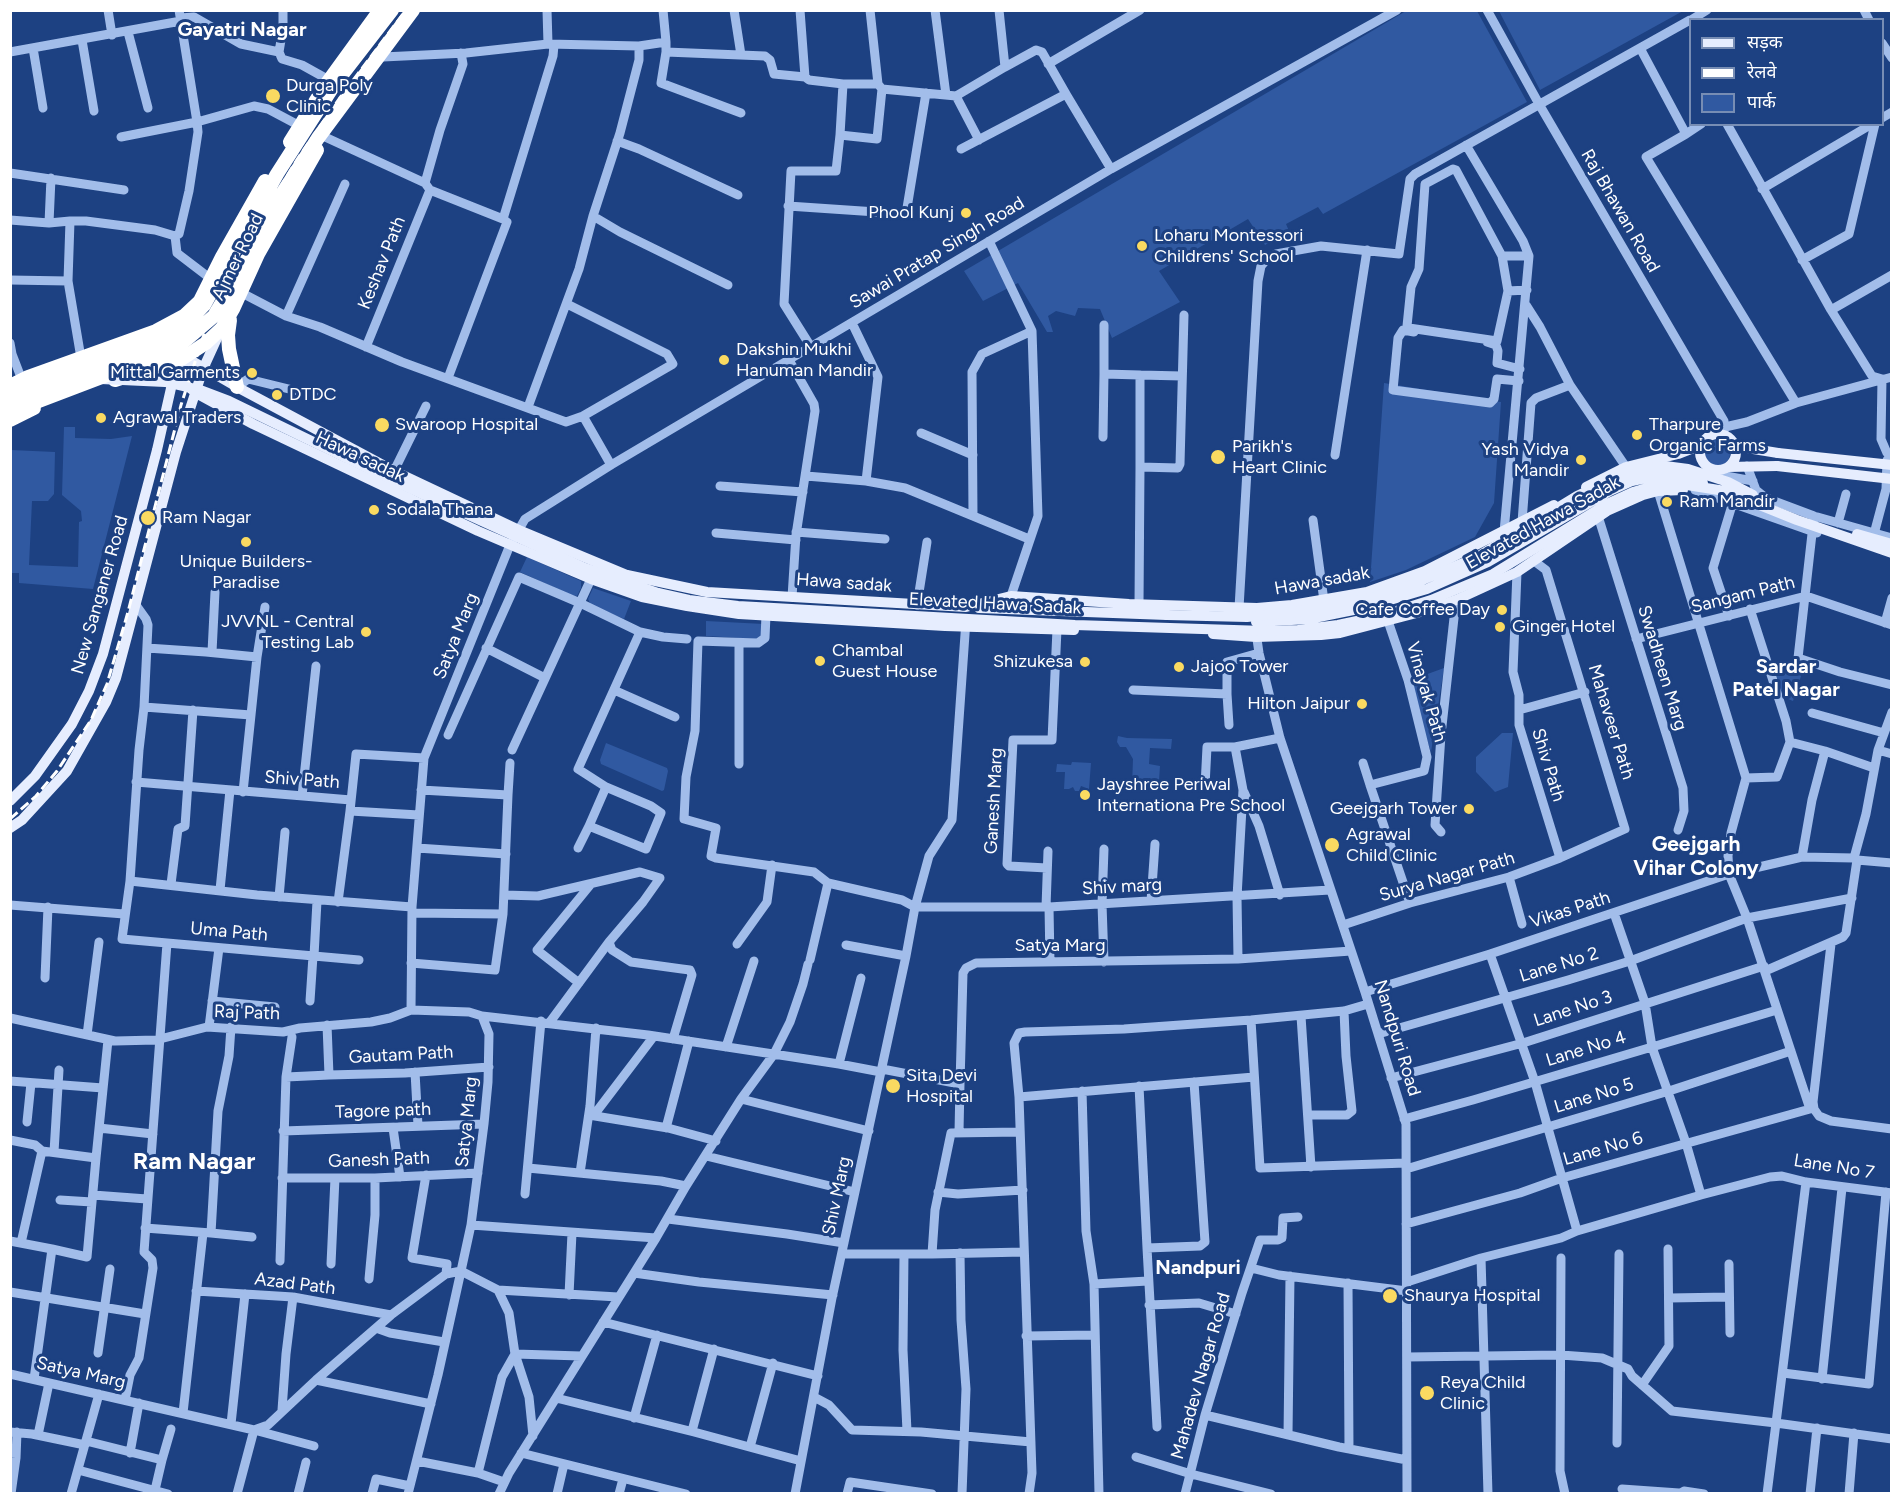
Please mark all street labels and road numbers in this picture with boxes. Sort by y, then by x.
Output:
street label: Raj Bhawan Road [1576,145,1664,277]
street label: Sawai Pratap Singh Road [846,192,1028,314]
street label: Ajmer Road [208,210,268,304]
street label: Keshav Path [354,213,410,313]
street label: Hawa sadak [312,427,408,487]
street label: Elevated Hawa Sadak [1462,472,1624,574]
street label: New Sanganer Road [67,513,133,677]
street label: Hawa sadak [1273,562,1371,600]
street label: Hawa sadak [795,569,893,597]
street label: Sangam Path [1689,572,1797,618]
street label: Elevated Hawa Sadak [908,589,1082,619]
street label: Satya Marg [429,590,483,682]
street label: Swadheen Marg [1633,603,1691,733]
street label: Vinayak Path [1401,639,1451,745]
street label: Mahaveer Path [1583,662,1639,782]
street label: Shiv Path [1527,726,1569,804]
street label: Ganesh Marg [980,747,1008,855]
street label: Shiv Path [264,767,340,793]
street label: Surya Nagar Path [1377,847,1517,907]
street label: Shiv marg [1081,874,1163,900]
street label: Vikas Path [1527,887,1613,933]
street label: Uma Path [189,918,269,946]
street label: Satya Marg [1015,935,1105,957]
street label: Lane No 2 [1517,943,1601,987]
street label: Nandpuri Road [1369,977,1425,1099]
street label: Lane No 3 [1531,986,1615,1032]
street label: Raj Path [214,1001,280,1025]
street label: Lane No 4 [1543,1027,1629,1071]
street label: Gautam Path [348,1041,454,1069]
street label: Lane No 5 [1552,1074,1636,1118]
street label: Satya Marg [452,1076,482,1168]
street label: Tagore path [335,1099,431,1123]
street label: Lane No 6 [1561,1127,1645,1171]
street label: Ganesh Path [328,1147,430,1173]
street label: Lane No 7 [1792,1150,1876,1184]
street label: Shiv Marg [818,1155,856,1237]
street label: Azad Path [253,1268,337,1300]
street label: Mahadev Nagar Road [1167,1290,1235,1462]
street label: Satya Marg [34,1352,128,1394]

